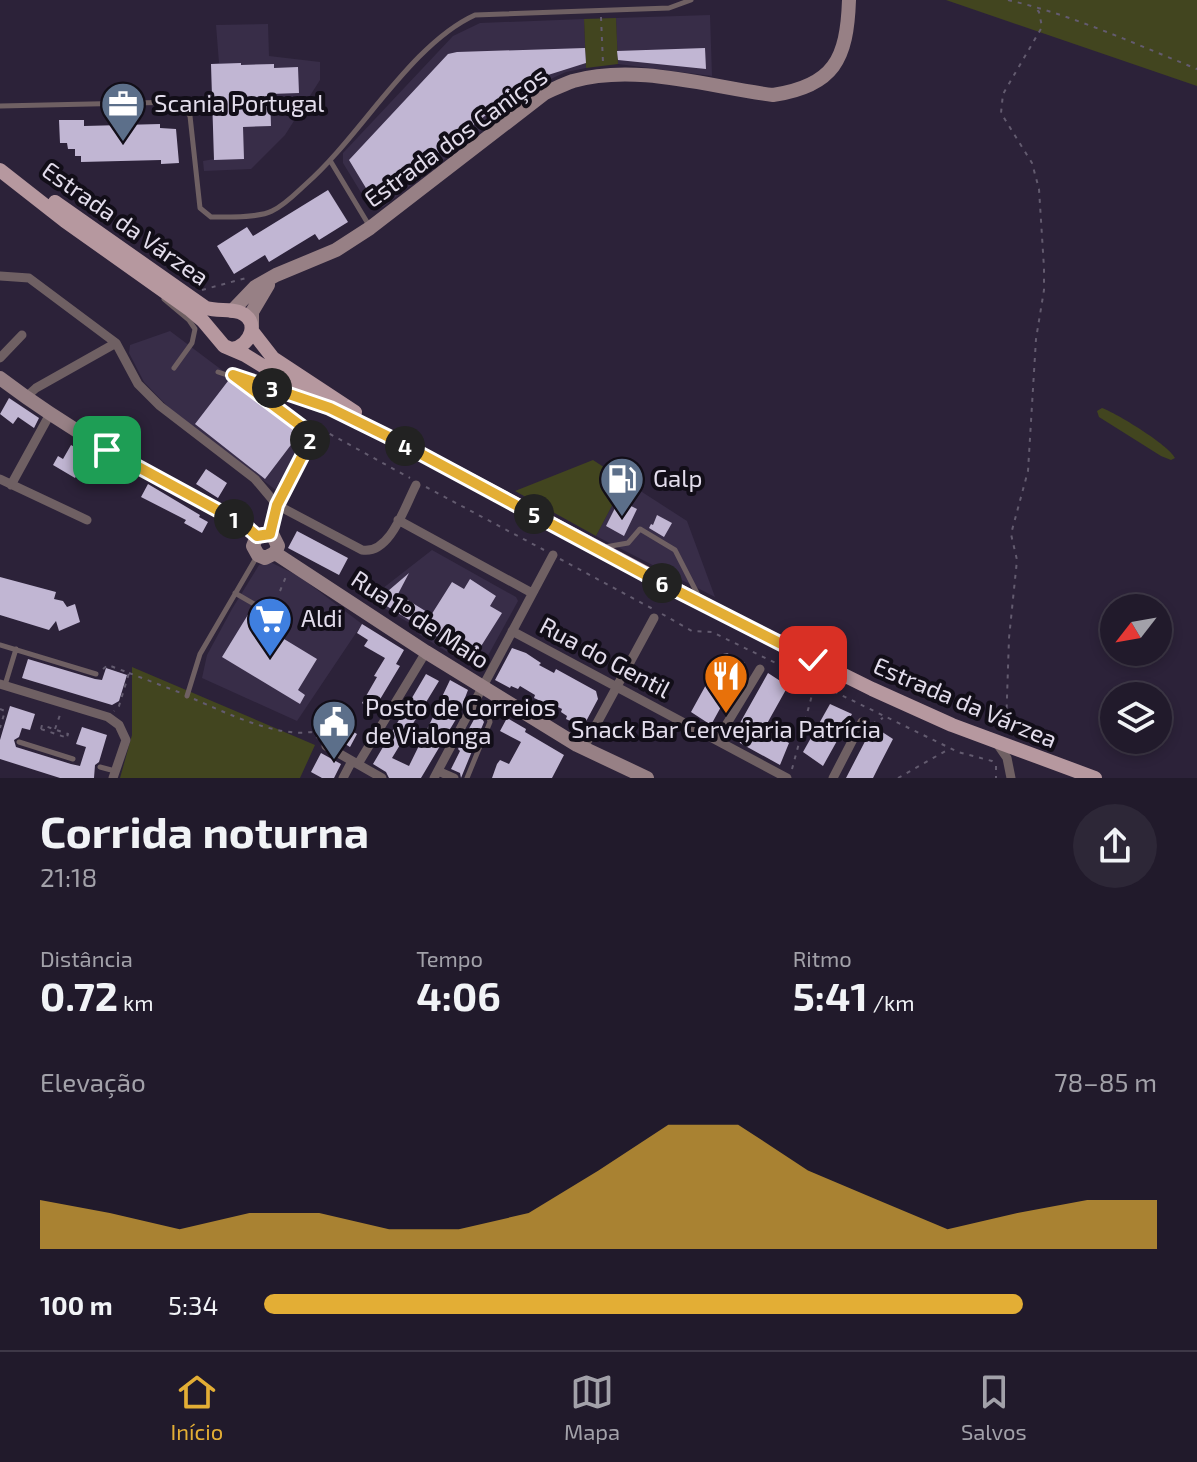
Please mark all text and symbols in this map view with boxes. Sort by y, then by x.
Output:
street label: Estrada dos Caniços [358,61,553,214]
office icon: Scania Portugal [99,80,147,143]
place label: Scania Portugal [154,88,324,117]
street label: Estrada da Várzea [37,155,215,291]
pin: 3 [252,368,292,408]
text: 3 [266,375,278,401]
pin [73,416,141,484]
pin: 2 [290,420,330,460]
pin: 4 [385,426,425,466]
text: 2 [304,427,316,453]
icon: arrive [85,428,129,472]
text: 4 [398,433,412,459]
fuel station icon: Galp [598,455,646,518]
place label: Galp [653,463,702,492]
pin: 5 [514,494,554,534]
pin: 1 [214,499,254,539]
text: 5 [528,501,540,527]
text: 1 [229,506,239,532]
street label: Rua 1º de Maio [346,563,495,674]
pin: 6 [642,563,682,603]
text: 6 [656,570,668,596]
north arrow [1100,594,1172,666]
map controls [1100,594,1172,754]
supermarket icon: Aldi [246,595,294,658]
place label: Aldi [301,603,343,632]
street label: Rua do Gentil [535,610,676,703]
pin [779,626,847,694]
icon: check [791,638,835,682]
street label: Estrada da Várzea [869,650,1062,753]
restaurant icon: Snack Bar Cervejaria Patrícia [702,652,750,715]
button: layers [1100,682,1172,754]
place label: Posto de Correios de Vialonga [365,692,556,749]
public building icon: Posto de Correios de Vialonga [310,698,358,761]
place label: Snack Bar Cervejaria Patrícia [571,714,881,743]
text: Corrida noturna [40,804,369,857]
button: share [1073,804,1157,888]
text: 21:18 [40,861,97,892]
text: Distância [40,945,133,971]
text: Tempo [416,945,483,971]
text: Ritmo [793,945,852,971]
text: 0.72 [40,971,118,1019]
text: 4:06 [416,971,501,1019]
text: 5:41 [793,971,868,1019]
text: km [118,989,153,1015]
text: /km [868,989,915,1015]
text: Elevação [40,1066,146,1097]
text: 78–85 m [1054,1066,1157,1097]
text: 100 m [40,1289,113,1320]
text: 5:34 [168,1289,219,1320]
tab: Início [170,1370,223,1444]
tab: Mapa [564,1370,620,1444]
tab: Salvos [961,1370,1027,1444]

